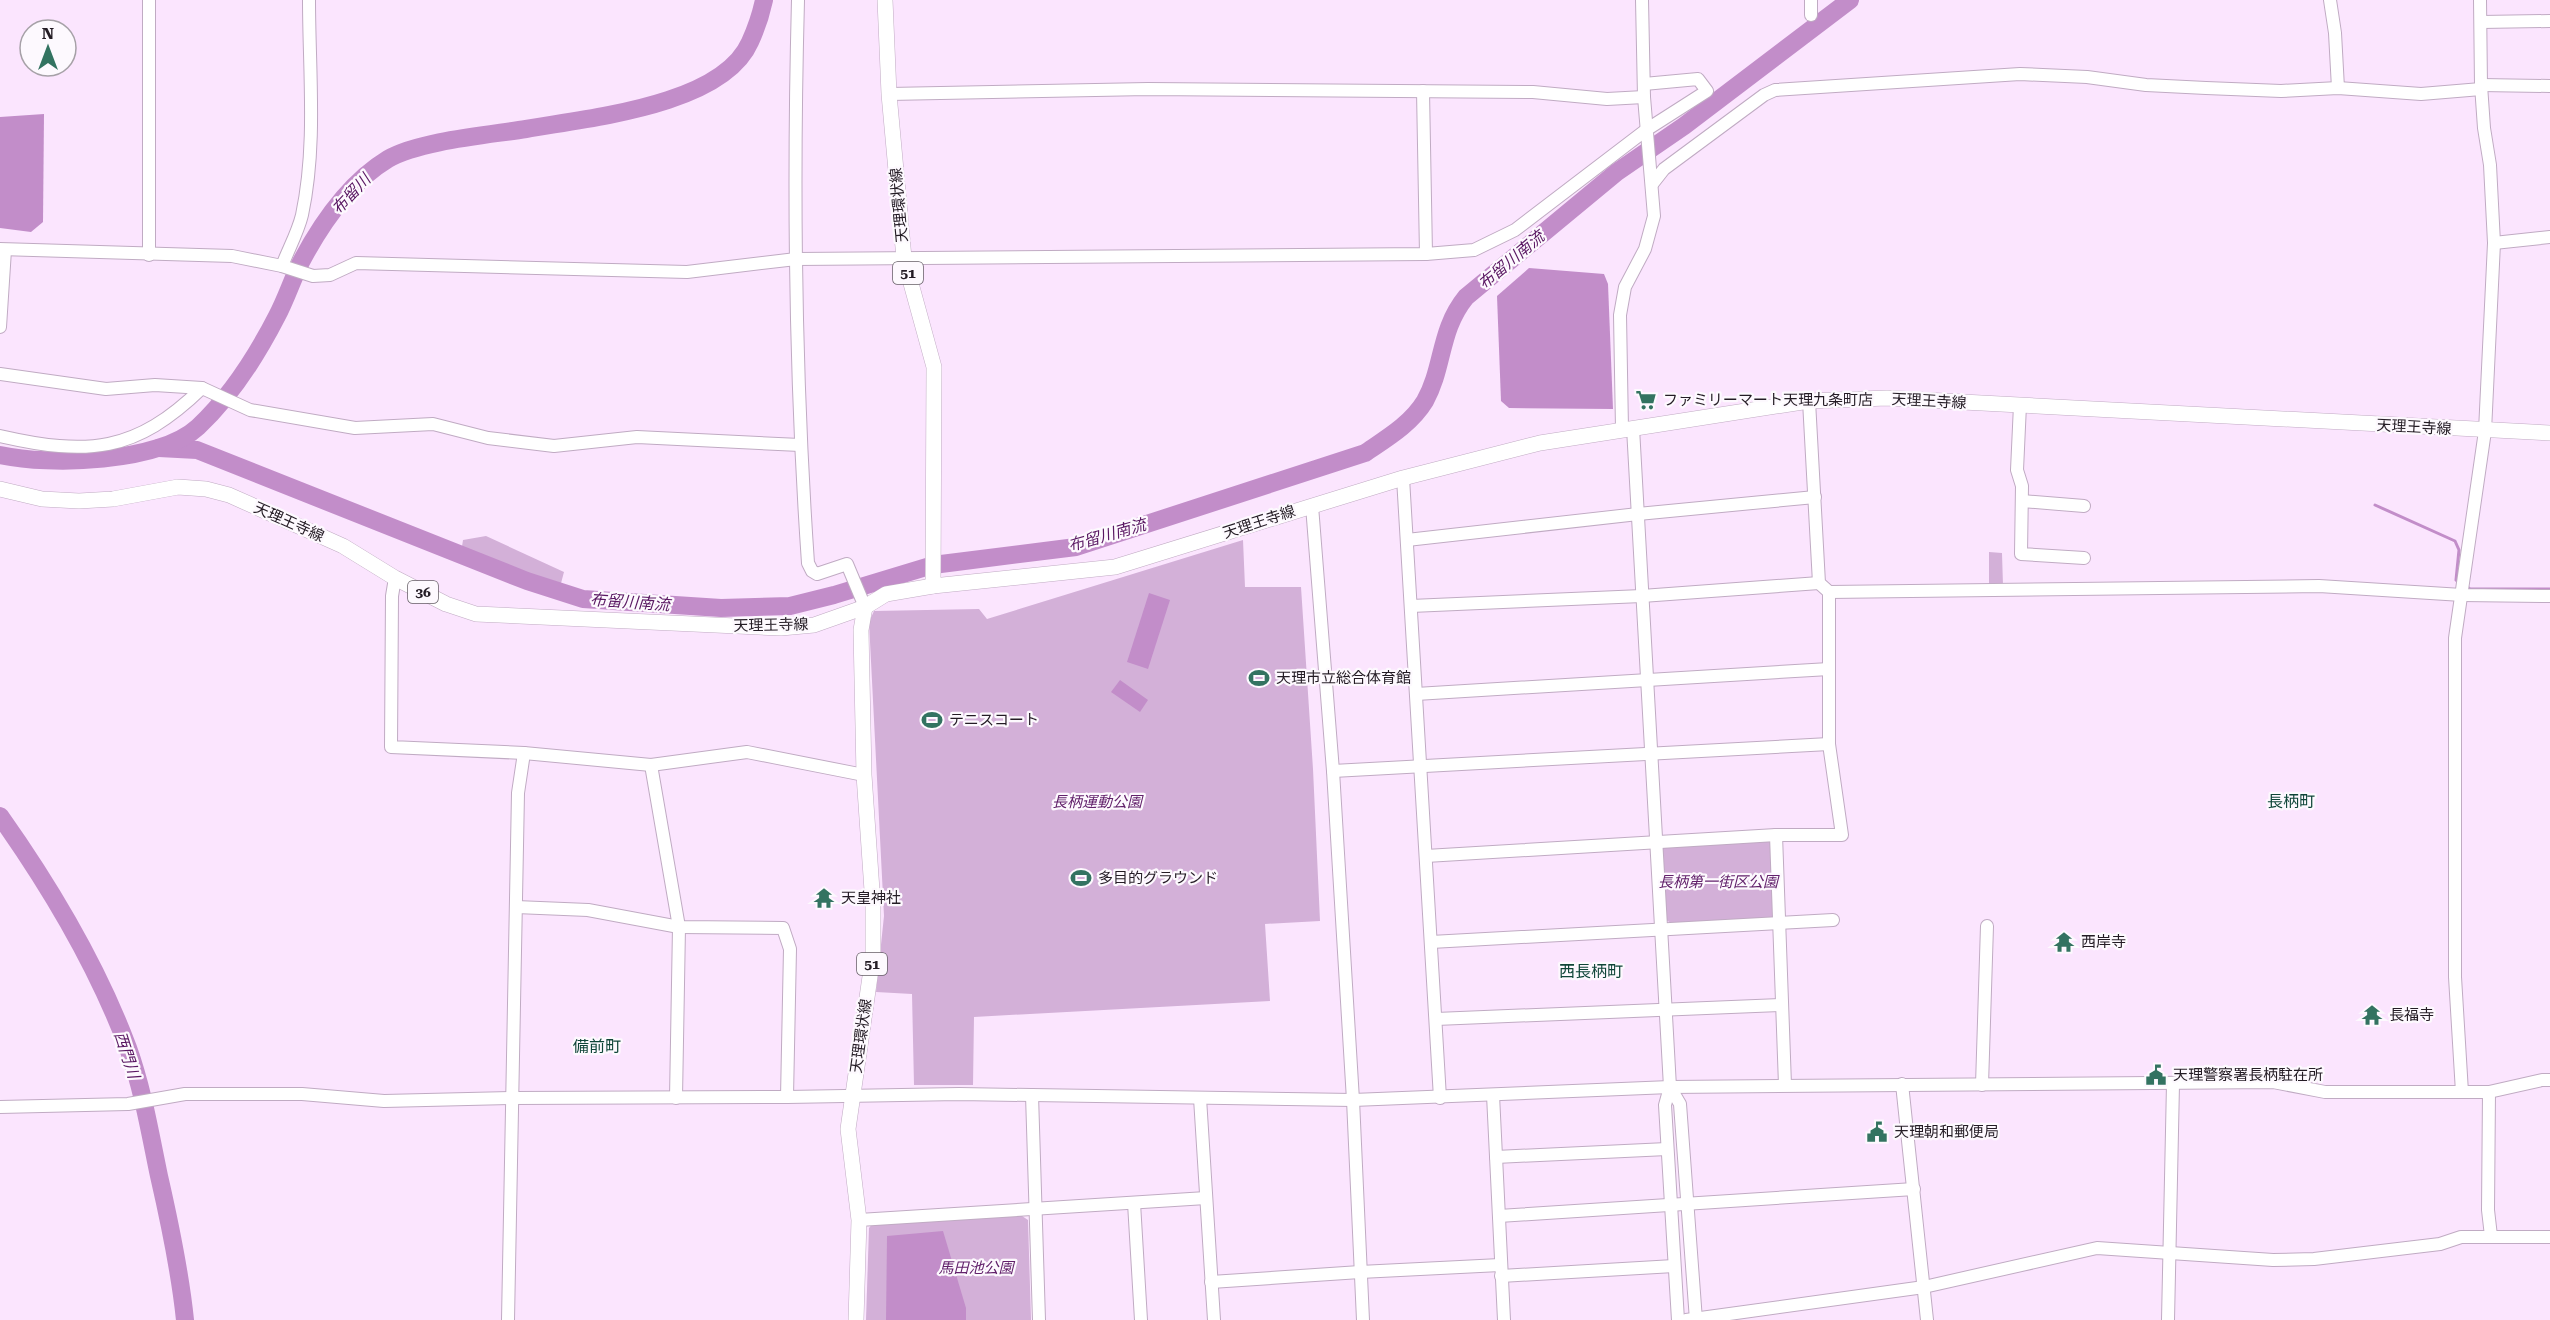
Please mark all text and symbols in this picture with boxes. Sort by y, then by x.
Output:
north arrow [18,18,78,78]
text: N [42,24,54,43]
street label: 天理環状線 [887,167,911,243]
water label: 布留川 [328,169,376,218]
water label: 布留川南流 [1474,225,1550,293]
road number: 51 [893,262,923,284]
supermarket icon: ファミリーマート天理九条町店 [1634,388,1658,412]
street label: 天理王寺線 [1891,390,1967,412]
place label: ファミリーマート天理九条町店 [1663,391,1873,409]
street label: 天理王寺線 [2376,416,2452,438]
street label: 天理王寺線 [251,499,327,545]
street label: 天理王寺線 [1221,502,1297,542]
water label: 布留川南流 [1066,514,1151,555]
road number: 36 [408,581,438,603]
water label: 布留川南流 [589,590,674,614]
street label: 天理王寺線 [733,615,809,635]
sports icon: 天理市立総合体育館 [1247,666,1271,690]
place label: 天理市立総合体育館 [1276,669,1411,687]
sports icon: テニスコート [920,708,944,732]
place label: テニスコート [949,711,1039,729]
district label: 長柄町 [2267,792,2315,811]
park label: 長柄運動公園 [1052,793,1144,811]
sports icon: 多目的グラウンド [1069,866,1093,890]
place label: 多目的グラウンド [1098,869,1218,887]
park label: 長柄第一街区公園 [1658,873,1780,891]
temple icon: 天皇神社 [812,886,836,910]
place label: 天皇神社 [841,889,901,907]
temple icon: 西岸寺 [2052,930,2076,954]
place label: 西岸寺 [2081,933,2126,951]
road number: 51 [857,953,887,975]
district label: 西長柄町 [1559,962,1623,981]
street label: 天理環状線 [847,998,875,1074]
temple icon: 長福寺 [2360,1003,2384,1027]
place label: 長福寺 [2389,1006,2434,1024]
water label: 西門川 [111,1029,144,1083]
district label: 備前町 [573,1037,621,1056]
public building icon: 天理警察署長柄駐在所 [2144,1063,2168,1087]
place label: 天理警察署長柄駐在所 [2173,1066,2323,1084]
public building icon: 天理朝和郵便局 [1865,1120,1889,1144]
place label: 天理朝和郵便局 [1894,1123,1999,1141]
park label: 馬田池公園 [938,1259,1015,1277]

